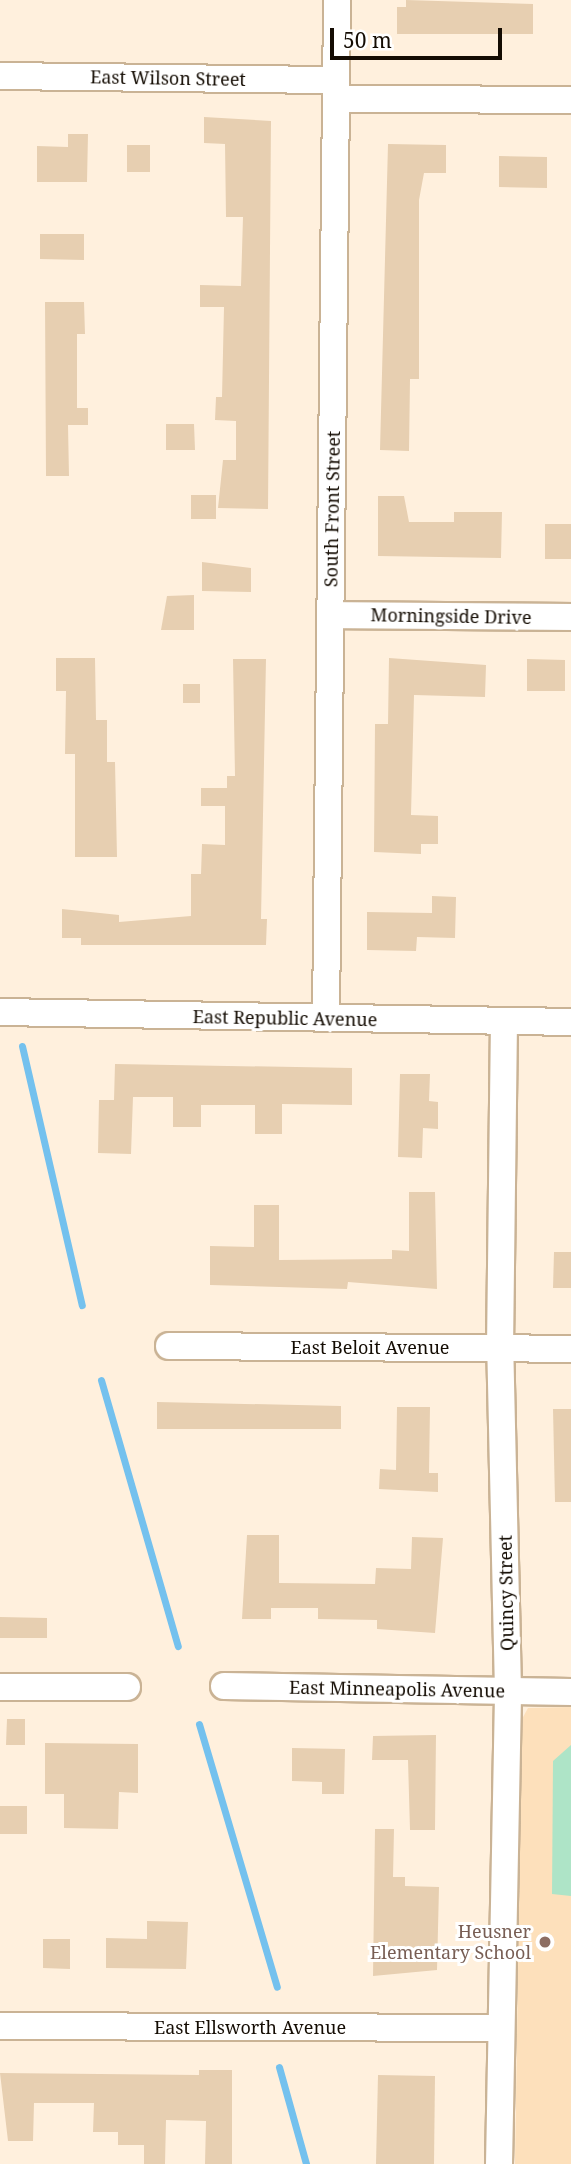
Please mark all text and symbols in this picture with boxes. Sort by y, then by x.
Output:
scale bar [333,14,504,58]
text: 50 m [343,26,392,54]
street label: East Wilson Street [90,66,246,90]
street label: South Front Street [320,431,344,587]
street label: Morningside Drive [370,604,532,628]
street label: East Republic Avenue [192,1006,378,1030]
street label: East Beloit Avenue [291,1336,449,1358]
street label: Quincy Street [494,1535,518,1651]
street label: East Minneapolis Avenue [289,1676,505,1702]
place label: Heusner Elementary School [370,1921,531,1964]
marker: Heusner Elementary School [537,1934,553,1950]
street label: East Ellsworth Avenue [154,2016,346,2038]

